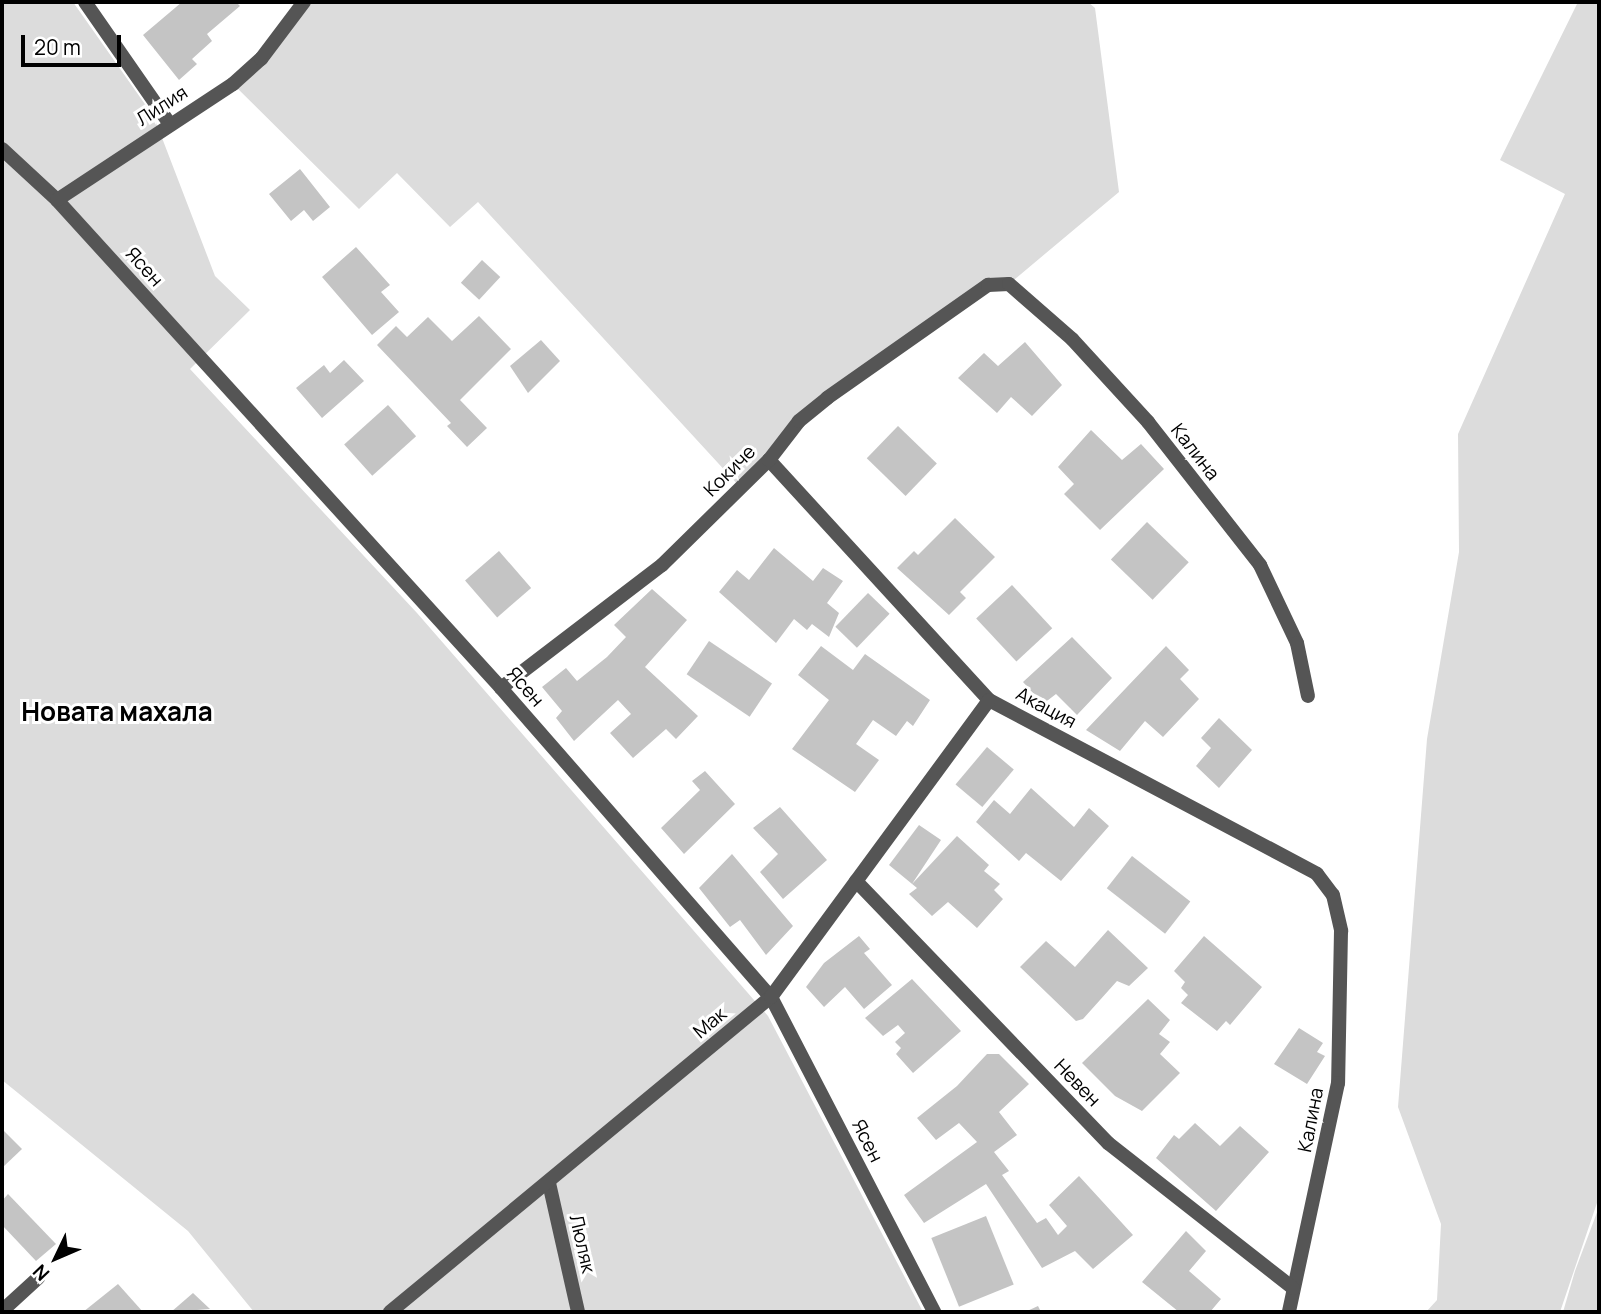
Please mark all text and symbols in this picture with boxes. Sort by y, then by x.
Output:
scale bar [24,21,124,65]
text: 20 m [34,33,81,61]
street label: Лилия [132,81,192,131]
street label: Ясен [121,243,167,291]
street label: Калина [1166,419,1224,485]
street label: Кокиче [700,441,760,501]
street label: Ясен [502,663,548,711]
street label: Акация [1012,683,1080,733]
district label: Новата махала [21,696,213,728]
street label: Мак [689,1003,731,1043]
street label: Невен [1049,1055,1105,1111]
street label: Калина [1294,1086,1328,1154]
street label: Ясен [847,1116,887,1166]
street label: Люляк [564,1213,600,1275]
north arrow [21,1223,91,1293]
text: N [27,1259,55,1287]

